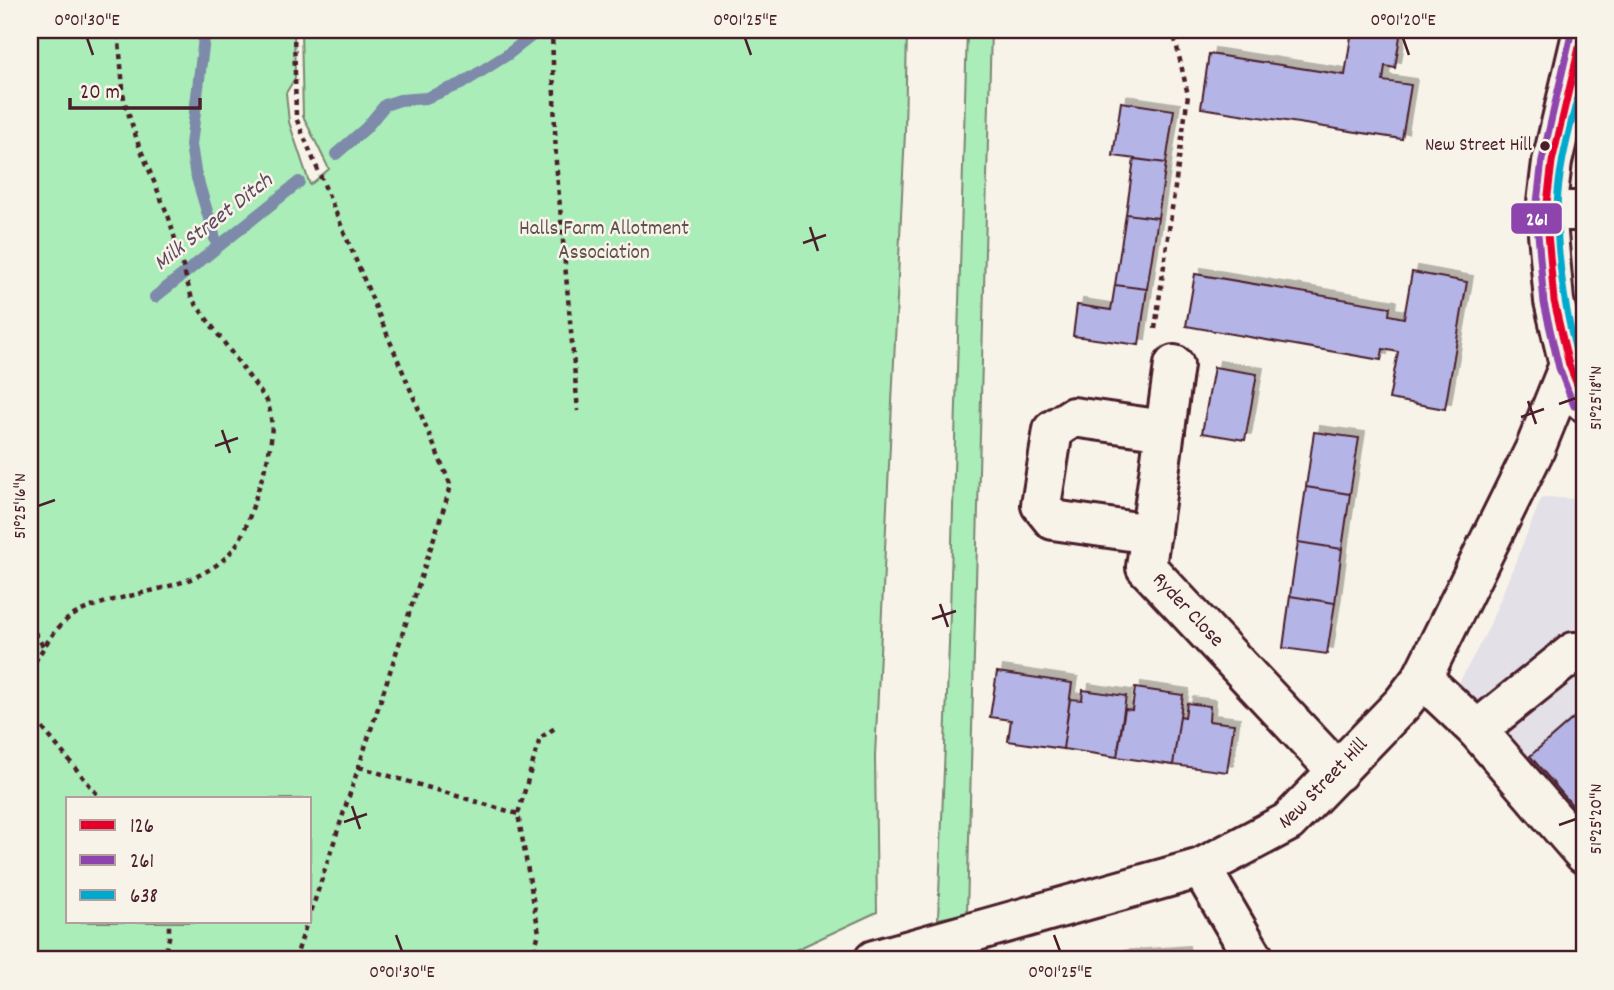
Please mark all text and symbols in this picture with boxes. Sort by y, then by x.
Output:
text: 0°01'30"E [54,9,120,34]
text: 0°01'25"E [713,9,777,34]
text: 0°01'20"E [1370,9,1436,34]
scale bar [70,66,200,110]
text: 20 m [80,79,120,109]
place label: New Street Hill [1425,133,1532,160]
marker: New Street Hill [1538,139,1552,153]
water label: Milk Street Ditch [147,165,282,280]
line badge: 261 [1510,202,1563,235]
text: 261 [1526,208,1548,235]
park label: Halls Farm Allotment Association [519,215,689,269]
text: 51°25'18"N [1585,366,1610,430]
text: 51°25'16"N [9,473,34,539]
street label: Ryder Close [1144,567,1230,655]
street label: New Street Hill [1275,732,1376,839]
text: 51°25'20"N [1585,784,1610,854]
legend [66,797,312,923]
text: 126 [130,813,154,843]
text: 261 [130,848,154,878]
text: 638 [130,883,158,913]
text: 0°01'30"E [369,961,435,986]
text: 0°01'25"E [1028,961,1092,986]

